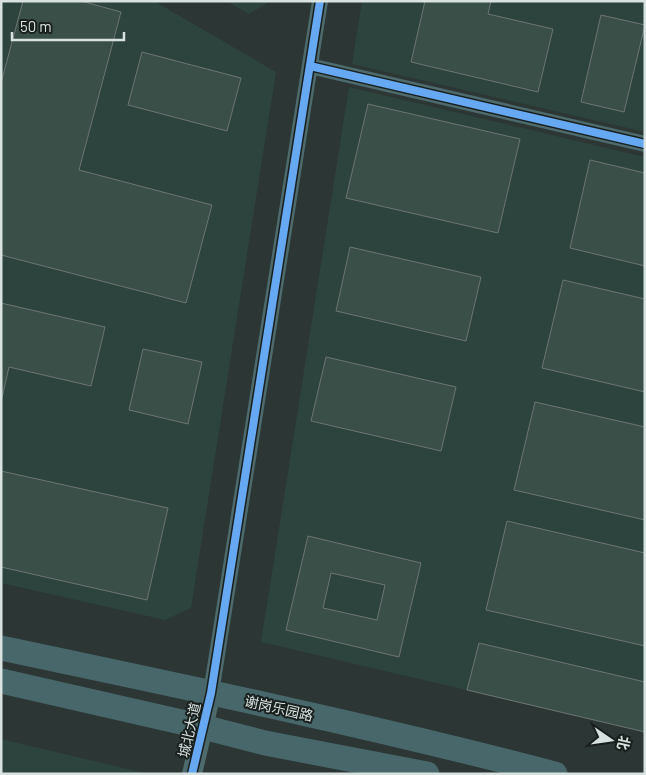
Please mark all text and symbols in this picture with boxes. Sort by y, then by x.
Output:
scale bar [12,10,125,42]
text: 50 m [20,17,52,35]
street label: 谢岗乐园路 [243,692,315,724]
street label: 城北大道 [174,701,204,759]
north arrow [586,715,636,765]
text: 北 [614,734,634,752]

